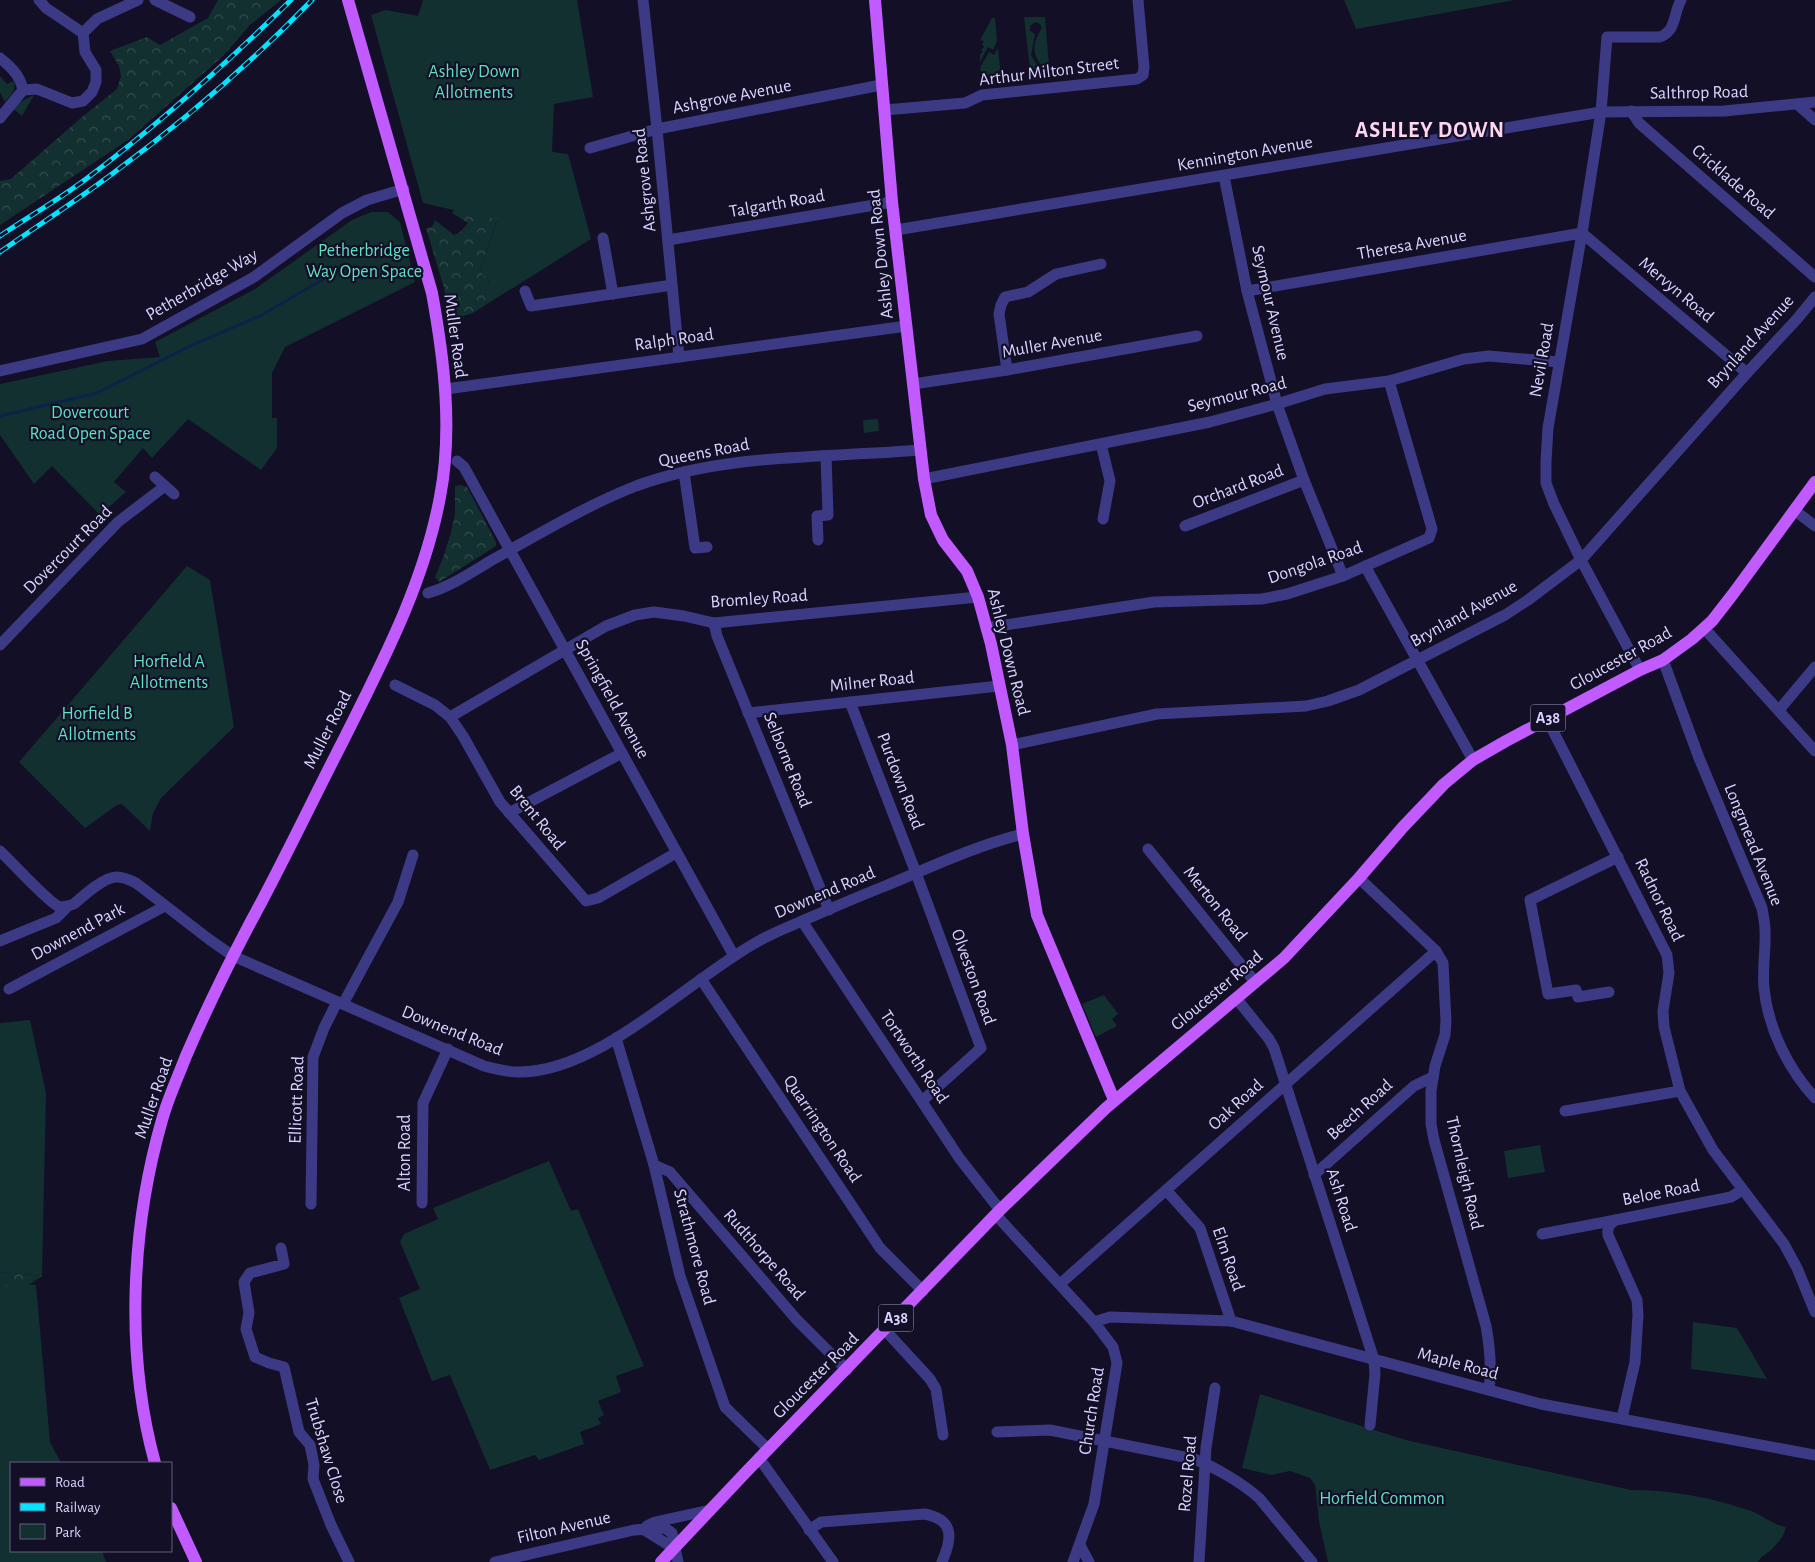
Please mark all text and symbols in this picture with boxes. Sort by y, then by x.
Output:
street label: Arthur Milton Street [978,54,1120,90]
park label: Ashley Down Allotments [428,63,520,102]
street label: Ashgrove Avenue [671,77,793,117]
street label: Salthrop Road [1650,83,1748,103]
district label: ASHLEY DOWN [1355,119,1505,141]
street label: Ashgrove Road [631,127,659,233]
street label: Kennington Avenue [1176,133,1314,175]
street label: Cricklade Road [1688,141,1778,223]
street label: Talgarth Road [728,187,826,221]
street label: Ashley Down Road [865,188,897,320]
street label: Theresa Avenue [1356,227,1468,263]
park label: Petherbridge Way Open Space [306,242,422,281]
street label: Seymour Avenue [1248,244,1292,362]
street label: Petherbridge Way [143,246,261,324]
street label: Mervyn Road [1635,254,1717,326]
street label: Brynland Avenue [1704,292,1798,392]
street label: Muller Road [440,293,470,379]
street label: Nevil Road [1527,321,1557,399]
street label: Ralph Road [633,326,715,354]
street label: Muller Avenue [1000,326,1104,362]
street label: Seymour Road [1186,374,1288,416]
park label: Dovercourt Road Open Space [29,404,151,443]
street label: Queens Road [657,435,751,471]
street label: Orchard Road [1190,461,1286,513]
street label: Dovercourt Road [20,502,116,598]
street label: Dongola Road [1265,538,1365,588]
street label: Brynland Avenue [1408,577,1520,651]
street label: Bromley Road [710,587,808,611]
street label: Ashley Down Road [984,587,1032,717]
street label: Gloucester Road [1567,624,1675,694]
street label: Springfield Avenue [572,636,652,762]
park label: Horfield A Allotments [130,653,208,692]
street label: Milner Road [829,669,915,695]
street label: Muller Road [301,688,355,772]
road number: A38 [1530,704,1566,731]
park label: Horfield B Allotments [58,705,136,744]
street label: Selborne Road [760,710,814,810]
street label: Purdown Road [873,730,927,832]
street label: Longmead Avenue [1720,781,1786,909]
street label: Brent Road [506,782,568,854]
street label: Radnor Road [1631,856,1687,944]
street label: Merton Road [1180,863,1250,945]
street label: Downend Road [772,864,878,922]
street label: Downend Park [28,900,128,964]
street label: Olveston Road [947,927,999,1027]
street label: Gloucester Road [1168,948,1266,1034]
street label: Downend Road [399,1003,505,1059]
street label: Tortworth Road [876,1007,952,1107]
street label: Muller Road [132,1055,176,1141]
street label: Ellicott Road [286,1056,308,1144]
street label: Quarrington Road [780,1072,864,1186]
street label: Oak Road [1205,1076,1267,1134]
street label: Beech Road [1324,1076,1396,1144]
street label: Alton Road [396,1114,414,1192]
street label: Thornleigh Road [1442,1115,1486,1231]
street label: Ash Road [1322,1166,1360,1234]
street label: Beloe Road [1621,1177,1701,1209]
street label: Strathmore Road [670,1187,718,1307]
street label: Rudthorpe Road [720,1206,808,1304]
street label: Elm Road [1209,1225,1247,1293]
road number: A38 [878,1305,914,1332]
street label: Gloucester Road [770,1330,862,1422]
street label: Maple Road [1416,1345,1500,1383]
street label: Church Road [1076,1366,1108,1456]
street label: Trubshaw Close [301,1396,351,1506]
street label: Rozel Road [1176,1435,1200,1513]
legend [10,1462,172,1552]
text: Road [55,1475,85,1490]
park label: Horfield Common [1319,1490,1445,1508]
text: Railway [55,1500,101,1515]
street label: Filton Avenue [515,1508,613,1548]
text: Park [55,1525,81,1540]

